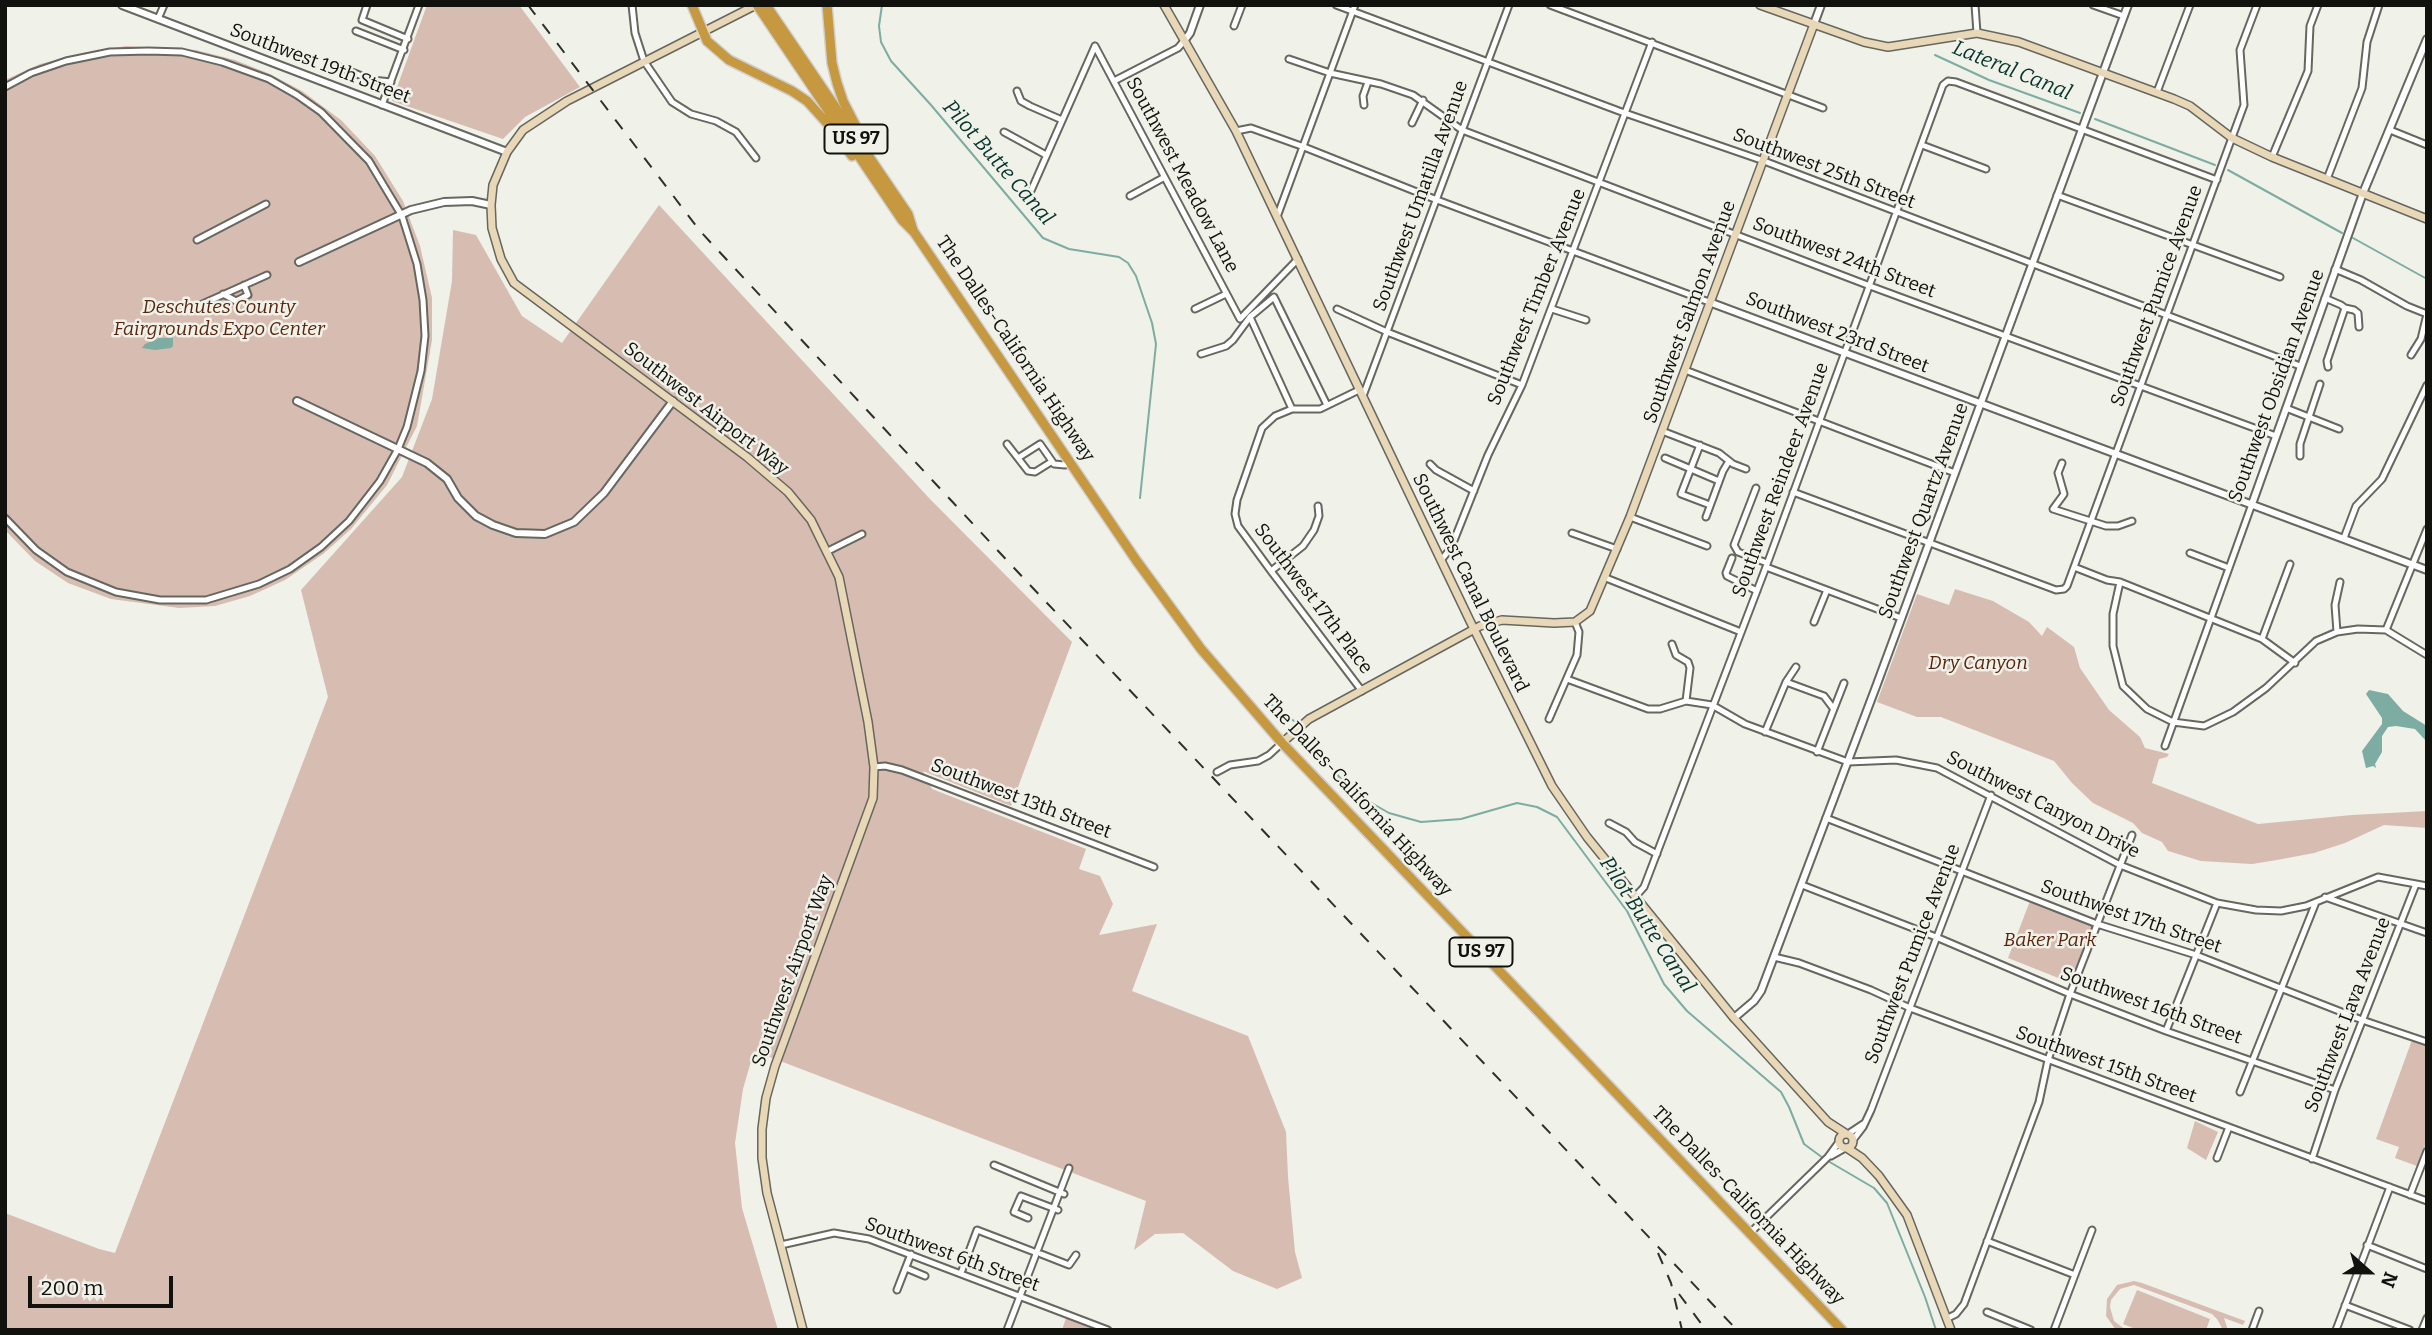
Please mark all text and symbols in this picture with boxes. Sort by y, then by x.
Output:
street label: Southwest 19th Street [226,19,414,109]
water label: Lateral Canal [1949,36,2075,106]
street label: Southwest Meadow Lane [1121,73,1243,277]
street label: Southwest Umatilla Avenue [1369,78,1473,314]
water label: Pilot Butte Canal [937,96,1059,230]
road number: US 97 [824,124,888,154]
street label: Southwest 25th Street [1730,124,1918,214]
street label: Southwest Pumice Avenue [2106,182,2208,410]
street label: Southwest Timber Avenue [1483,185,1591,409]
street label: Southwest Salmon Avenue [1639,198,1741,426]
street label: Southwest 24th Street [1749,213,1939,303]
street label: The Dalles-California Highway [931,232,1099,466]
street label: Southwest Obsidian Avenue [2224,266,2330,506]
street label: Southwest 23rd Street [1742,288,1932,378]
park label: Deschutes County Fairgrounds Expo Center [113,297,325,341]
street label: Southwest Airport Way [619,338,793,480]
street label: Southwest Reindeer Avenue [1728,360,1834,600]
street label: Southwest Quartz Avenue [1874,400,1974,622]
street label: Southwest Canal Boulevard [1407,470,1533,696]
street label: Southwest 17th Place [1249,519,1377,679]
park label: Dry Canyon [1928,653,2028,675]
street label: The Dalles-California Highway [1257,690,1457,902]
street label: Southwest Canyon Drive [1943,746,2143,864]
street label: Southwest 13th Street [928,754,1114,844]
street label: Southwest Pumice Avenue [1860,841,1966,1067]
water label: Pilot Butte Canal [1594,852,1700,998]
street label: Southwest Airport Way [748,872,838,1070]
street label: Southwest 17th Street [2038,875,2224,959]
street label: Southwest Lava Avenue [2300,914,2396,1116]
park label: Baker Park [2003,930,2097,952]
road number: US 97 [1450,937,1512,967]
street label: Southwest 16th Street [2057,963,2245,1049]
street label: Southwest 15th Street [2013,1022,2199,1108]
street label: The Dalles-California Highway [1647,1102,1849,1310]
street label: Southwest 6th Street [862,1213,1042,1297]
north arrow [2334,1237,2404,1307]
scale bar [32,1262,177,1306]
text: N [2376,1269,2402,1291]
text: 200 m [41,1275,104,1301]

